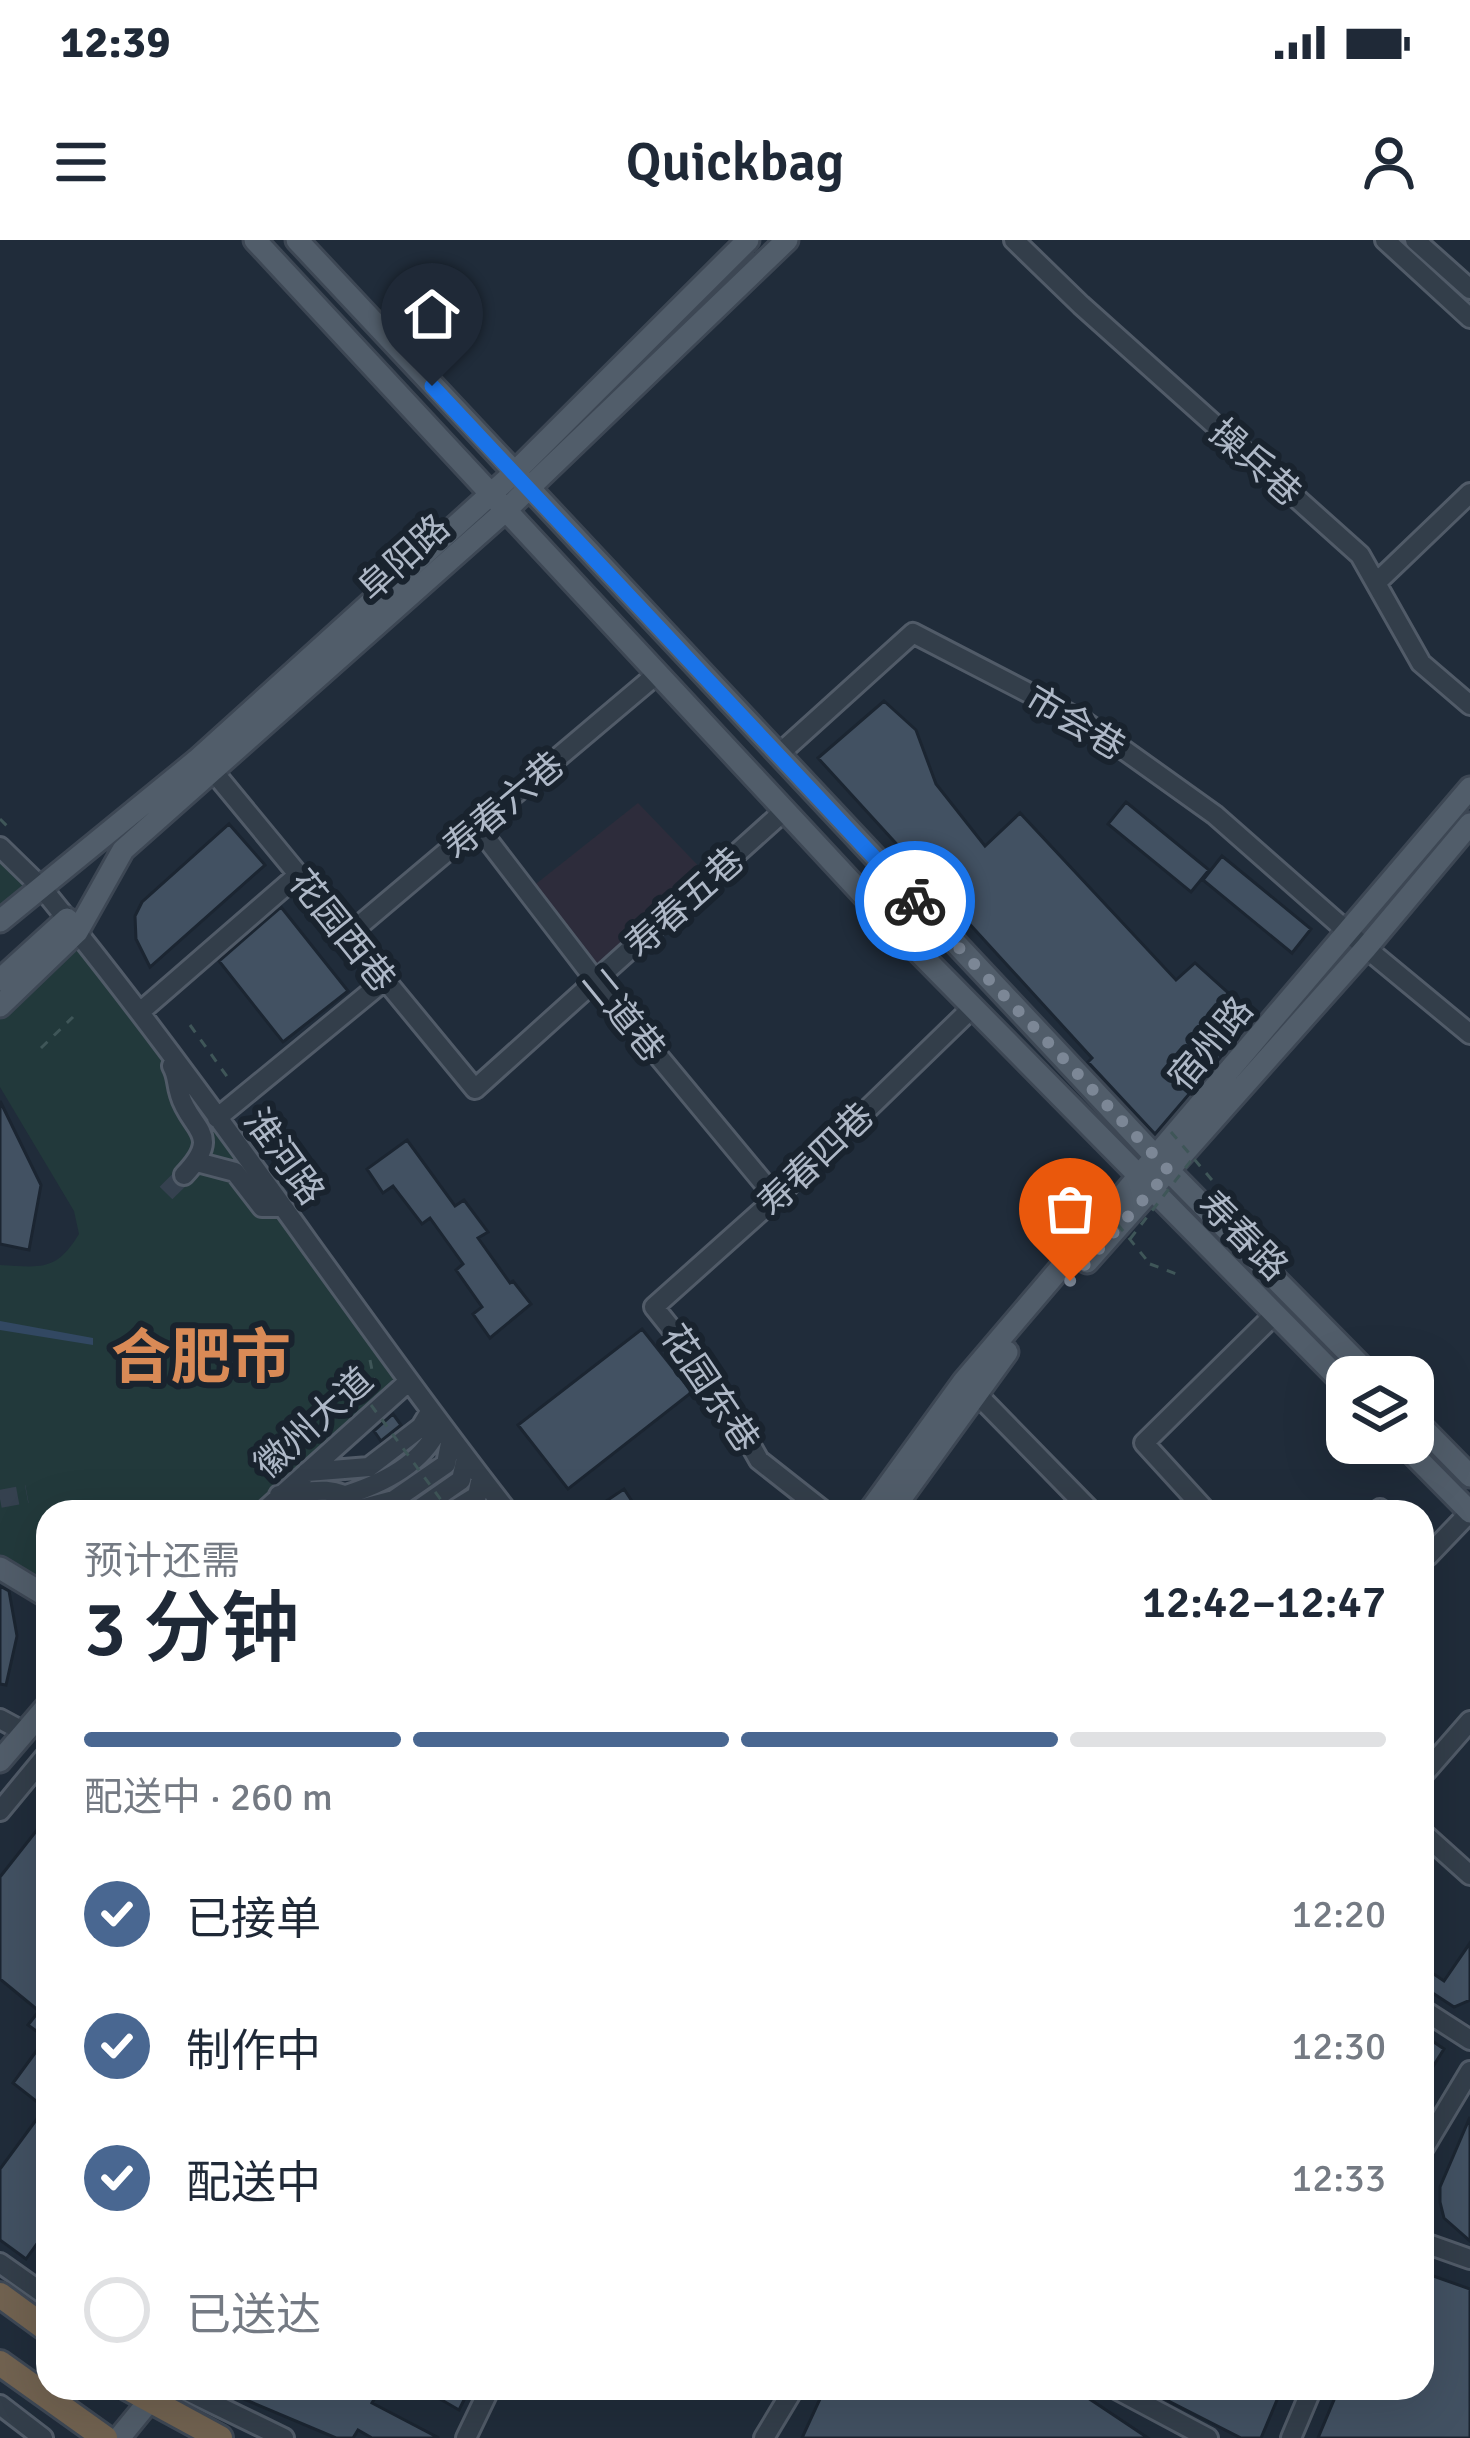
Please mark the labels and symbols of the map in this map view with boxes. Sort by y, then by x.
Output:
pin [381,263,483,386]
street label: 操兵巷 [1200,410,1310,516]
street label: 阜阳路 [349,505,459,611]
street label: 市会巷 [1017,676,1133,770]
street label: 寿春六巷 [434,743,574,870]
street label: 寿春五巷 [616,838,754,968]
courier [855,841,975,961]
street label: 花园西巷 [279,861,405,1001]
street label: 二道巷 [571,959,674,1071]
street label: 宿州路 [1159,988,1263,1100]
street label: 寿春四巷 [749,1094,883,1226]
street label: 淮河路 [234,1100,334,1214]
pin [1019,1158,1121,1281]
street label: 寿春路 [1189,1182,1297,1290]
street label: 花园东巷 [651,1317,769,1461]
district label: 合肥市 [111,1322,291,1396]
street label: 徽州大道 [245,1358,383,1488]

